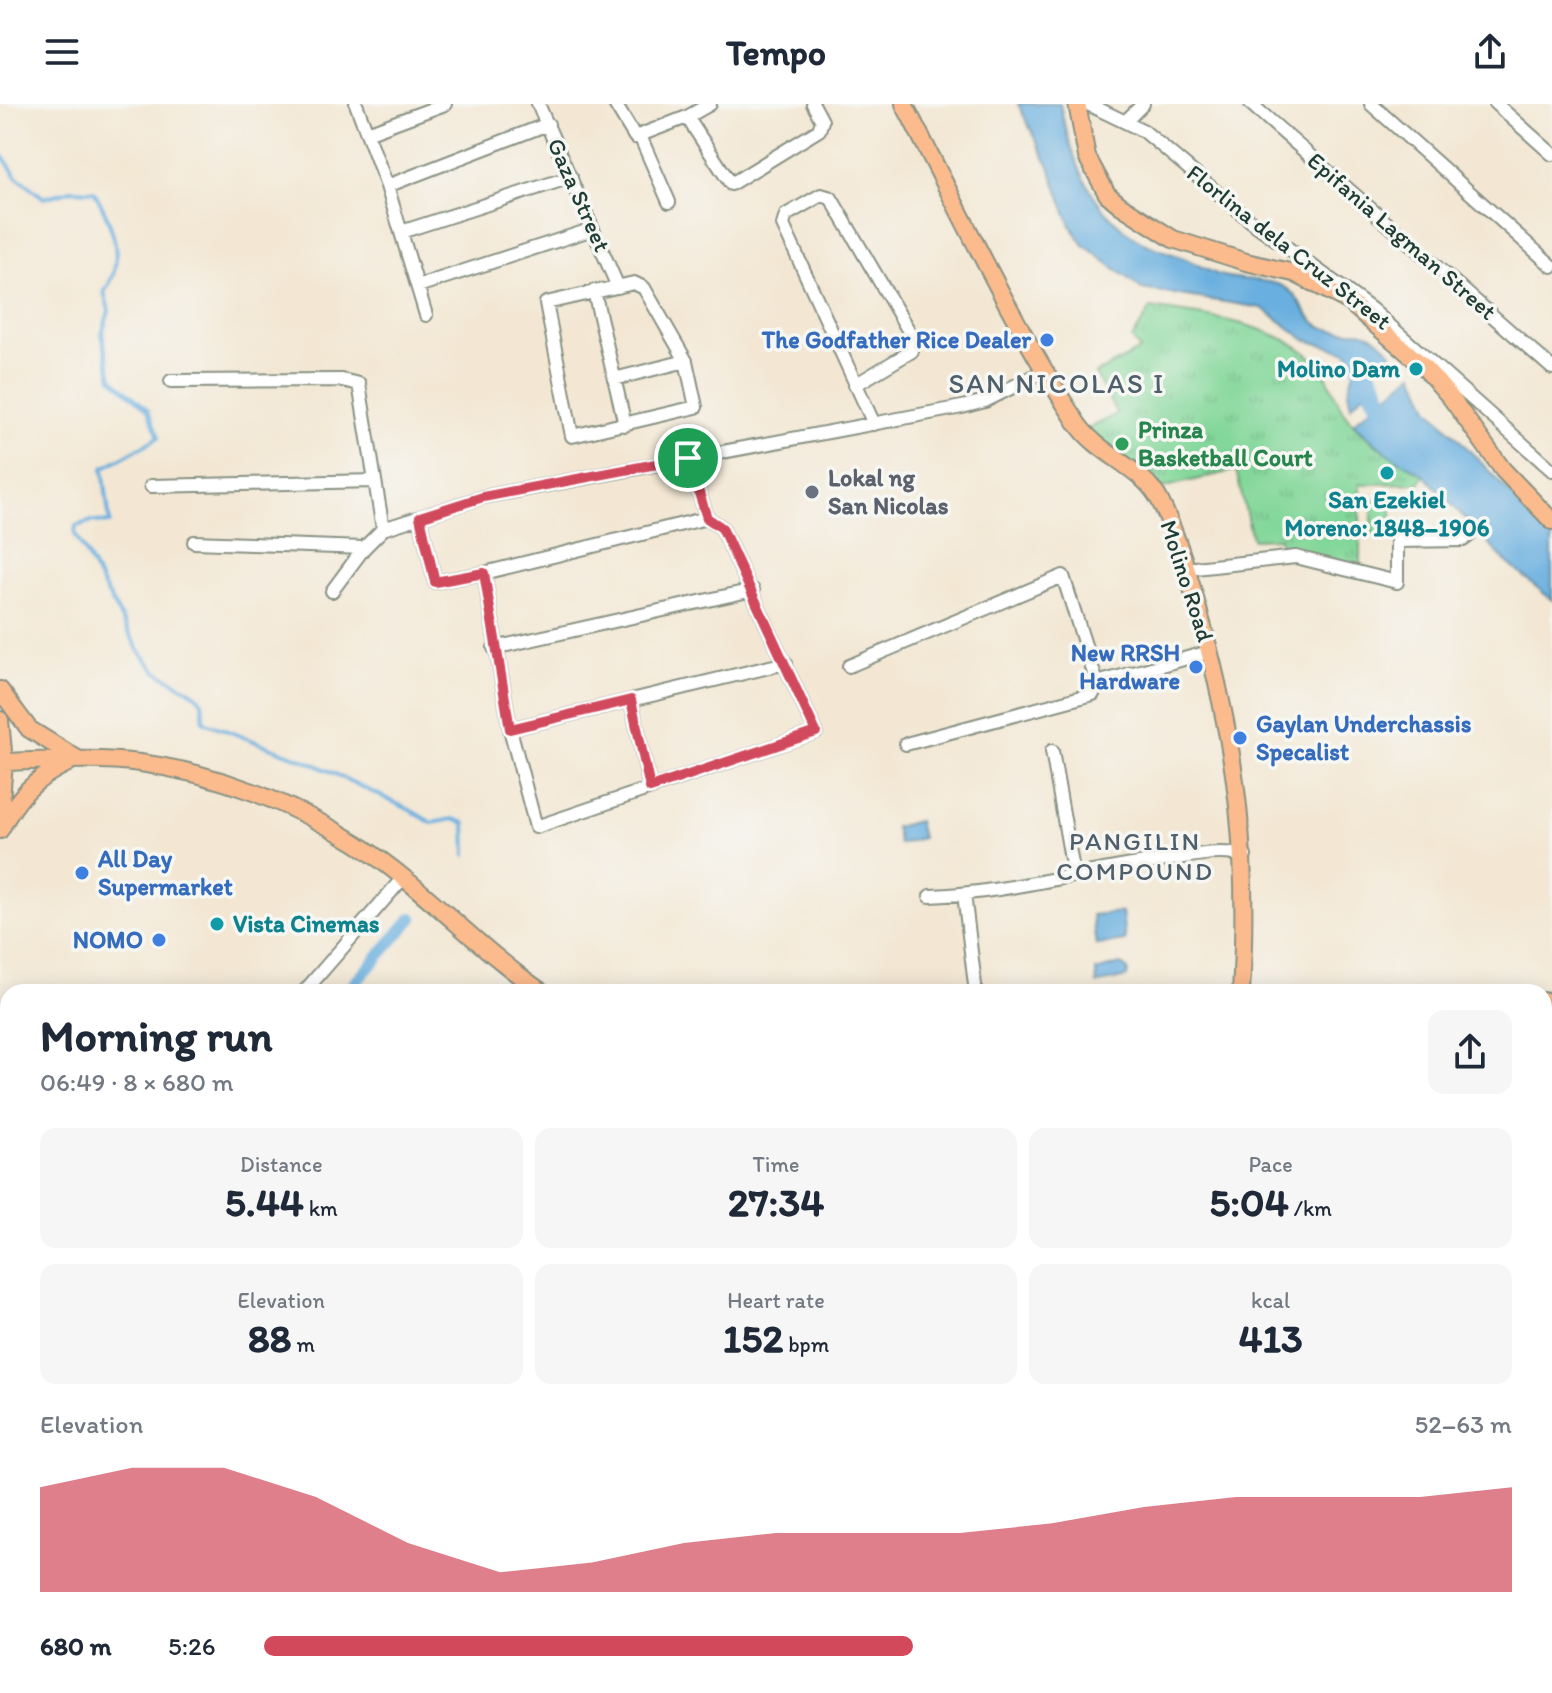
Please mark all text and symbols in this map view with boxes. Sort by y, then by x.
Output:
icon: menu [40,30,84,74]
icon: share [1468,30,1512,74]
text: Tempo [726,31,826,74]
street label: Gaza Street [542,133,617,256]
street label: Epifania Lagman Street [1302,146,1503,326]
street label: Florlina dela Cruz Street [1181,158,1397,335]
place label: The Godfather Rice Dealer [761,325,1031,354]
marker: The Godfather Rice Dealer [1038,331,1056,349]
place label: Molino Dam [1277,354,1401,383]
marker: Molino Dam [1407,360,1425,378]
district label: SAN NICOLAS I [948,366,1166,400]
place label: Prinza Basketball Court [1138,415,1313,472]
pin [654,424,722,492]
marker: Prinza Basketball Court [1113,435,1131,453]
icon: arrive [666,436,710,480]
place label: Lokal ng San Nicolas [828,463,949,520]
marker: San Ezekiel Moreno: 1848–1906 [1378,464,1396,482]
marker: Lokal ng San Nicolas [803,483,821,501]
place label: San Ezekiel Moreno: 1848–1906 [1285,485,1490,542]
street label: Molino Road [1154,516,1221,645]
place label: New RRSH Hardware [1071,638,1180,695]
marker: New RRSH Hardware [1187,658,1205,676]
place label: Gaylan Underchassis Specalist [1256,709,1472,767]
marker: Gaylan Underchassis Specalist [1231,729,1249,747]
district label: PANGILIN COMPOUND [1056,825,1214,887]
place label: All Day Supermarket [97,844,233,902]
marker: All Day Supermarket [73,864,91,882]
place label: Vista Cinemas [233,909,380,938]
marker: Vista Cinemas [208,915,226,933]
place label: NOMO [73,925,143,954]
marker: NOMO [150,931,168,949]
text: Morning run [40,1009,273,1062]
button: share [1428,1010,1512,1094]
text: 06:49 · 8 × 680 m [40,1066,234,1098]
text: Distance [240,1151,323,1178]
text: Time [753,1151,799,1178]
text: Pace [1249,1151,1293,1178]
text: 5.44 [225,1178,304,1226]
text: 27:34 [728,1178,824,1226]
text: 5:04 [1209,1178,1289,1226]
text: km [304,1195,338,1222]
text: /km [1289,1195,1332,1222]
text: Elevation [238,1287,325,1314]
text: Heart rate [727,1287,825,1314]
text: kcal [1251,1287,1290,1314]
text: 88 [248,1314,292,1362]
text: 152 [723,1314,783,1362]
text: 413 [1238,1314,1303,1362]
text: m [292,1331,315,1358]
text: bpm [783,1331,829,1358]
text: Elevation [40,1408,143,1440]
text: 52–63 m [1415,1408,1512,1440]
text: 680 m [40,1630,112,1662]
text: 5:26 [168,1630,215,1662]

